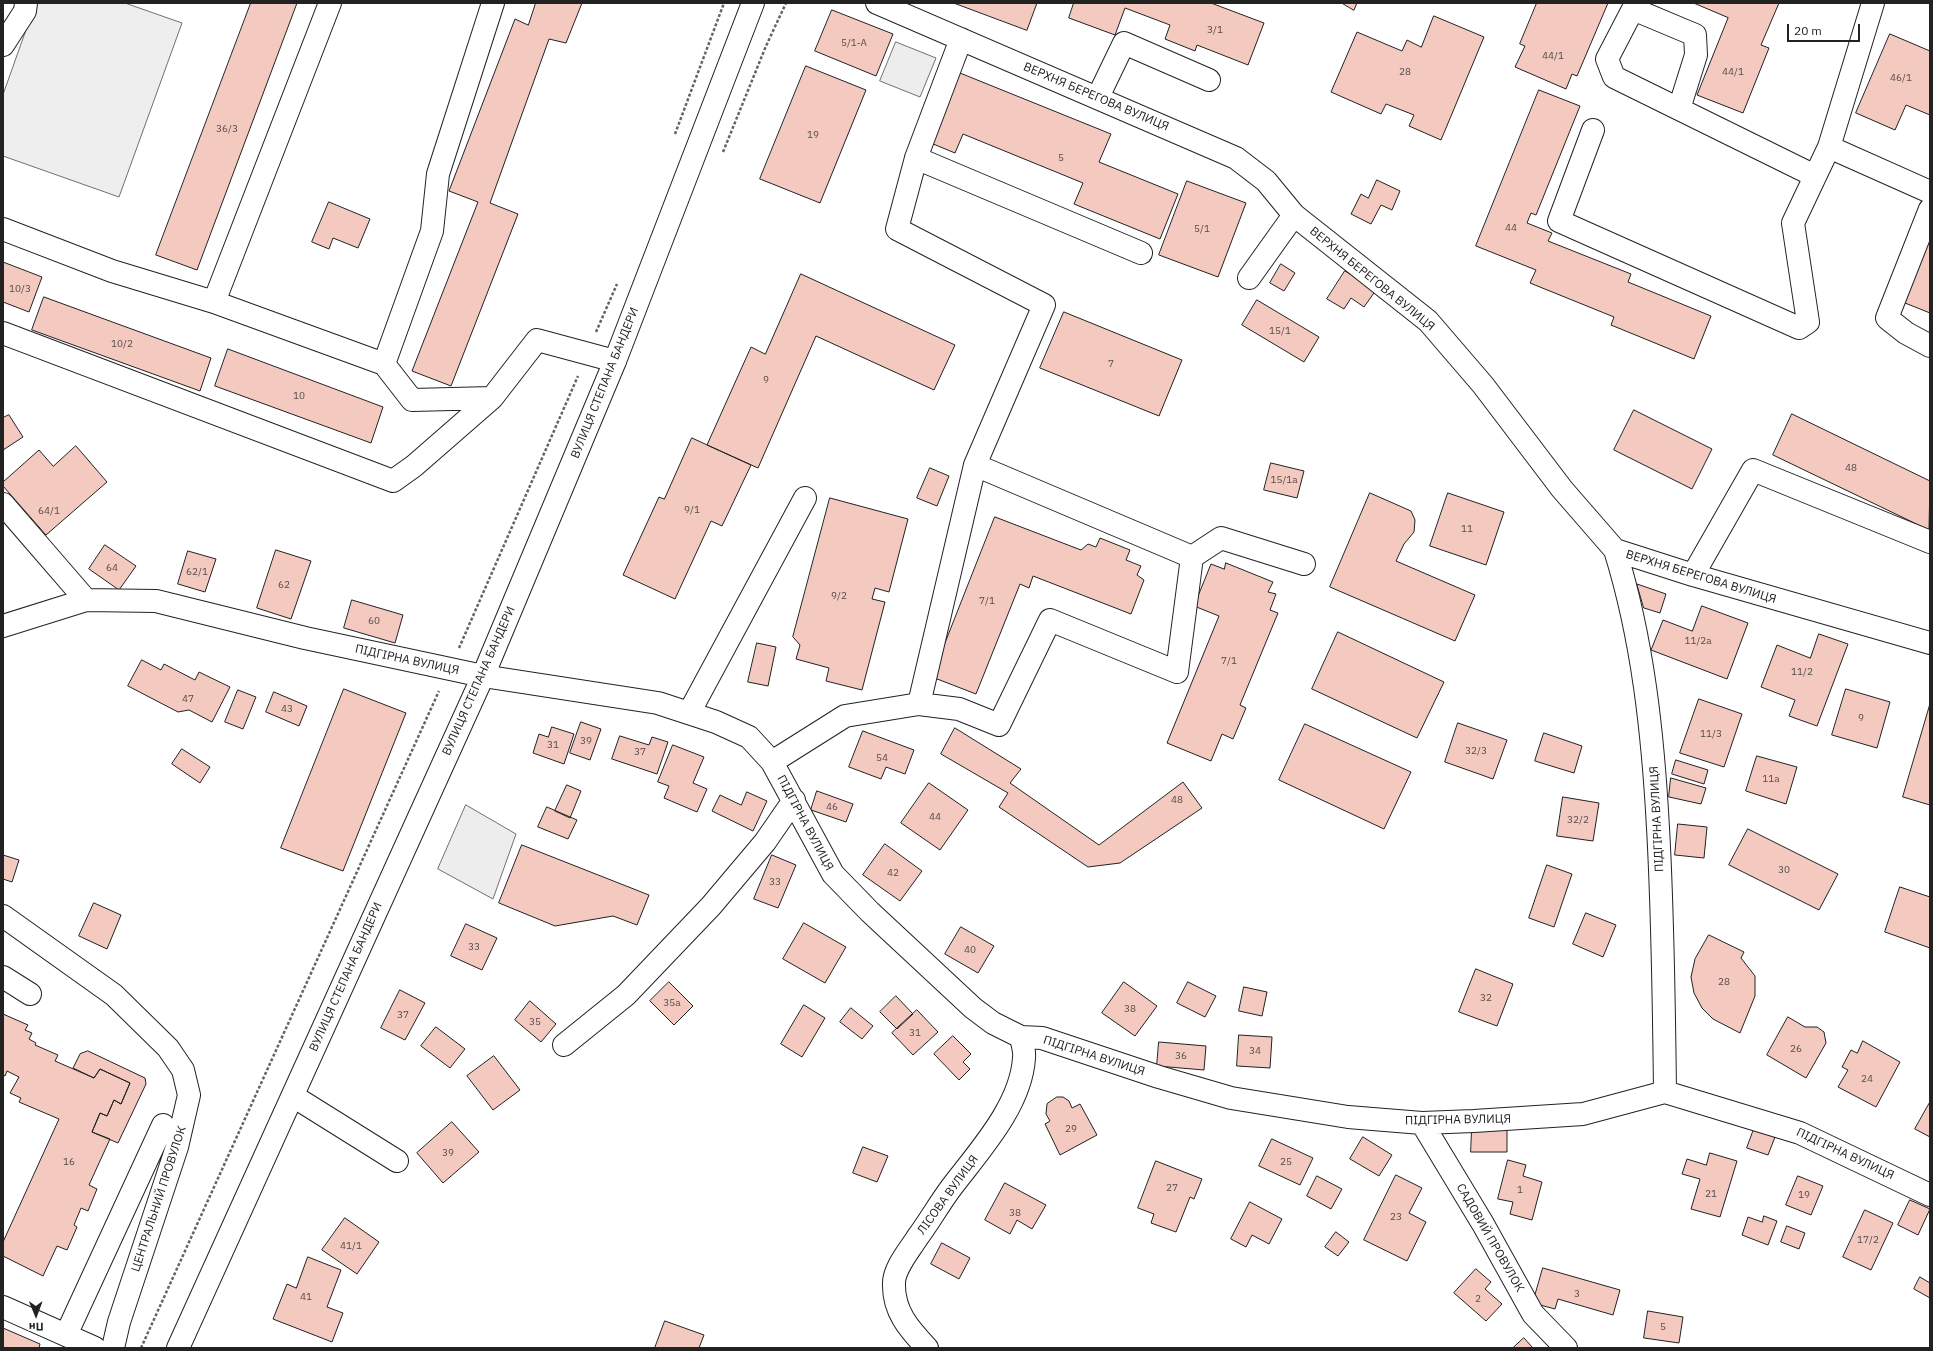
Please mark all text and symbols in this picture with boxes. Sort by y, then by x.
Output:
scale bar [1789,16,1862,42]
text: 20 m [1794,23,1822,38]
house number: 3/1 [1207,24,1223,36]
house number: 5/1-А [841,37,867,49]
house number: 44/1 [1542,50,1564,62]
street label: ВЕРХНЯ БЕРЕГОВА ВУЛИЦЯ [1021,60,1171,134]
house number: 28 [1399,66,1411,78]
house number: 44/1 [1722,66,1744,78]
house number: 46/1 [1890,72,1912,84]
house number: 36/3 [216,123,238,135]
house number: 19 [807,129,819,141]
house number: 5 [1058,152,1064,164]
house number: 44 [1505,222,1517,234]
house number: 5/1 [1194,223,1210,235]
street label: ВЕРХНЯ БЕРЕГОВА ВУЛИЦЯ [1307,224,1437,334]
house number: 10/3 [9,283,31,295]
street label: ВУЛИЦЯ СТЕПАНА БАНДЕРИ [568,305,642,461]
house number: 15/1 [1269,325,1291,337]
house number: 10/2 [111,338,133,350]
house number: 7 [1108,358,1114,370]
house number: 9 [763,374,769,386]
house number: 10 [293,390,305,402]
house number: 48 [1845,462,1857,474]
house number: 15/1а [1270,474,1298,486]
house number: 9/1 [684,504,700,516]
house number: 64/1 [38,505,60,517]
house number: 11 [1461,523,1473,535]
street label: ВЕРХНЯ БЕРЕГОВА ВУЛИЦЯ [1624,547,1778,607]
house number: 64 [106,562,118,574]
house number: 62/1 [186,566,208,578]
house number: 62 [278,579,290,591]
house number: 9/2 [831,590,847,602]
house number: 7/1 [979,595,995,607]
street label: ВУЛИЦЯ СТЕПАНА БАНДЕРИ [440,604,518,758]
house number: 60 [368,615,380,627]
house number: 11/2а [1684,635,1712,647]
street label: ПІДГІРНА ВУЛИЦЯ [354,642,460,678]
house number: 7/1 [1221,655,1237,667]
house number: 11/2 [1791,666,1813,678]
house number: 47 [182,693,194,705]
house number: 43 [281,703,293,715]
house number: 9 [1858,712,1864,724]
house number: 11/3 [1700,728,1722,740]
house number: 39 [580,735,592,747]
house number: 31 [547,739,559,751]
house number: 32/3 [1465,745,1487,757]
house number: 37 [634,746,646,758]
house number: 54 [876,752,888,764]
street label: ПІДГІРНА ВУЛИЦЯ [1647,766,1667,872]
street label: ПІДГІРНА ВУЛИЦЯ [774,773,836,873]
house number: 11а [1762,773,1780,785]
house number: 48 [1171,794,1183,806]
house number: 46 [826,801,838,813]
house number: 44 [929,811,941,823]
house number: 32/2 [1567,814,1589,826]
house number: 30 [1778,864,1790,876]
house number: 42 [887,867,899,879]
house number: 33 [769,876,781,888]
street label: ВУЛИЦЯ СТЕПАНА БАНДЕРИ [307,900,385,1054]
house number: 33 [468,941,480,953]
house number: 40 [964,944,976,956]
house number: 28 [1718,976,1730,988]
house number: 32 [1480,992,1492,1004]
house number: 35а [663,997,681,1009]
house number: 38 [1124,1003,1136,1015]
house number: 37 [397,1009,409,1021]
house number: 35 [529,1016,541,1028]
house number: 31 [909,1027,921,1039]
street label: ПІДГІРНА ВУЛИЦЯ [1041,1033,1147,1079]
house number: 26 [1790,1043,1802,1055]
house number: 34 [1249,1045,1261,1057]
house number: 36 [1175,1050,1187,1062]
house number: 24 [1861,1073,1873,1085]
street label: ПІДГІРНА ВУЛИЦЯ [1405,1112,1511,1128]
house number: 29 [1065,1123,1077,1135]
street label: ЦЕНТРАЛЬНИЙ ПРОВУЛОК [129,1124,189,1274]
street label: ПІДГІРНА ВУЛИЦЯ [1794,1125,1896,1183]
house number: 39 [442,1147,454,1159]
street label: ЛІСОВА ВУЛИЦЯ [914,1153,982,1237]
house number: 16 [63,1156,75,1168]
house number: 25 [1280,1156,1292,1168]
street label: САДОВИЙ ПРОВУЛОК [1453,1181,1527,1295]
house number: 27 [1166,1182,1178,1194]
house number: 1 [1517,1184,1523,1196]
house number: 21 [1705,1188,1717,1200]
house number: 19 [1798,1189,1810,1201]
house number: 38 [1009,1207,1021,1219]
house number: 23 [1390,1211,1402,1223]
house number: 17/2 [1857,1234,1879,1246]
house number: 41/1 [340,1240,362,1252]
house number: 3 [1574,1288,1580,1300]
house number: 41 [300,1291,312,1303]
house number: 2 [1475,1293,1481,1305]
north arrow [16,1295,56,1335]
text: Пн [29,1320,44,1334]
house number: 5 [1660,1321,1666,1333]

